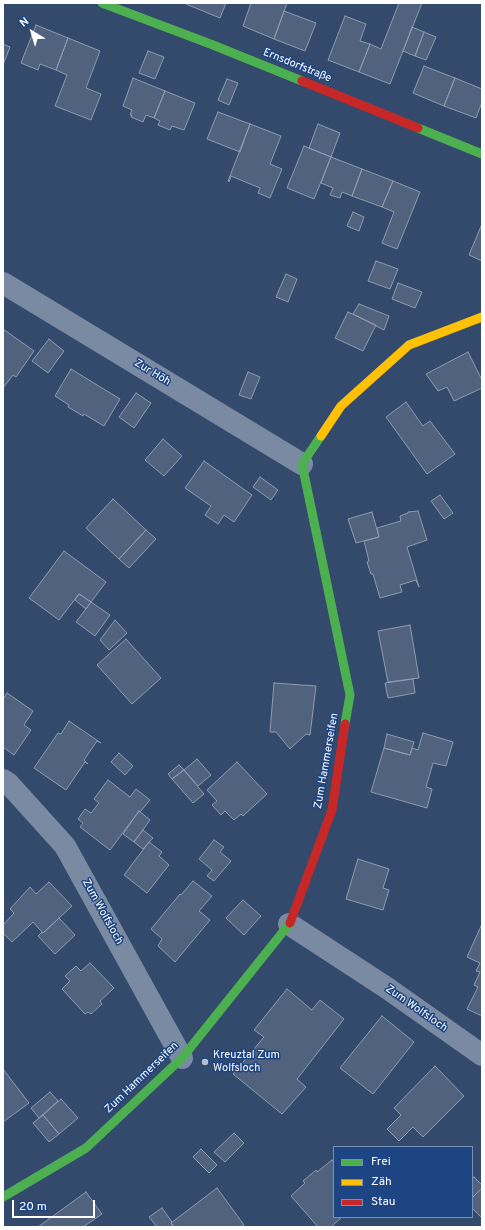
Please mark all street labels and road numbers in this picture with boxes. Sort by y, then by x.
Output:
street label: Ernsdorfstraße [261,46,333,86]
street label: Zur Höh [131,357,173,389]
street label: Zum Hammerseifen [312,712,342,810]
street label: Zum Wolfsloch [79,877,125,947]
street label: Zum Wolfsloch [382,983,450,1035]
street label: Zum Hammerseifen [103,1040,181,1116]

